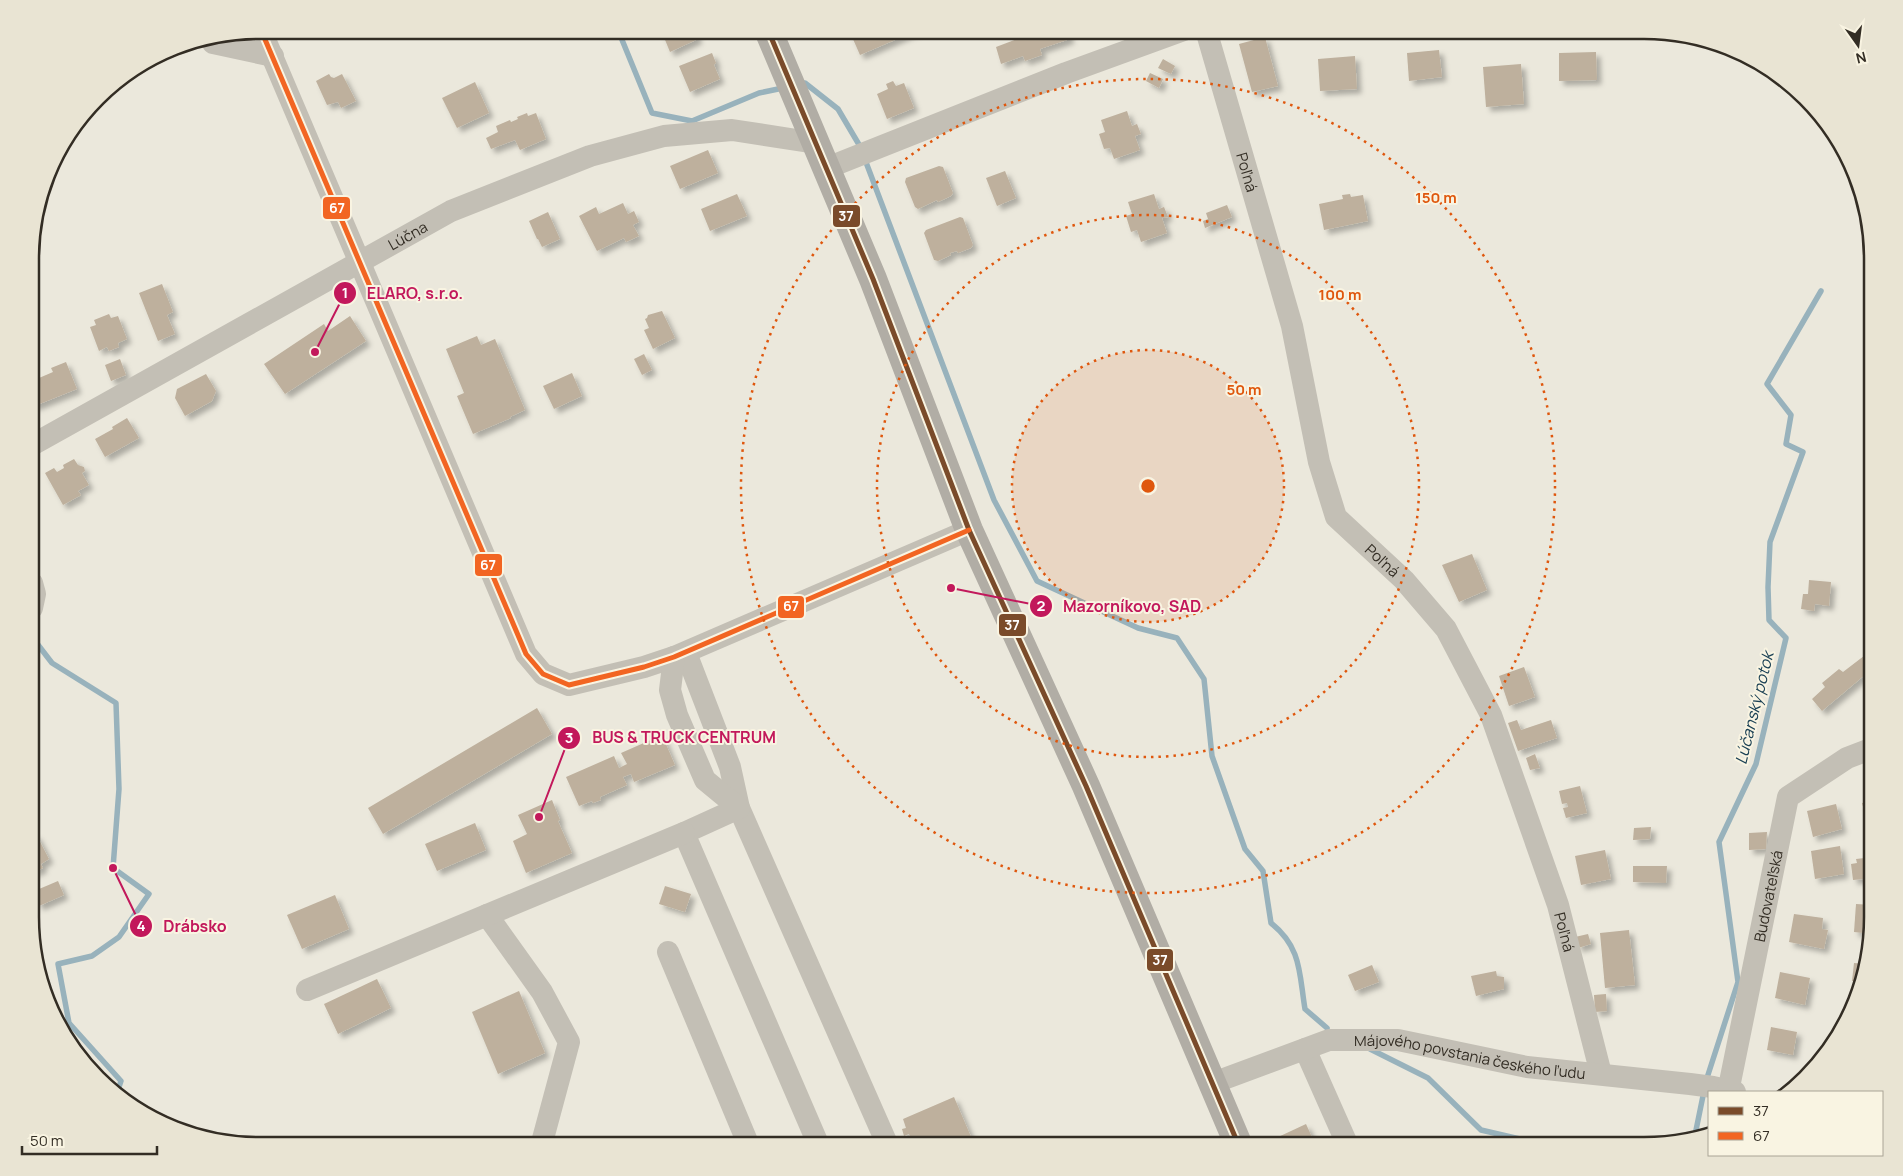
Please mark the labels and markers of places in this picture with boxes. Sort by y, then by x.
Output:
callout: ELARO, s.r.o. [332,278,473,309]
centre of rings [1139,477,1157,495]
callout: Mazorníkovo, SAD [1028,591,1211,622]
callout: BUS & TRUCK CENTRUM [557,722,786,753]
callout: Drábsko [128,911,236,942]

